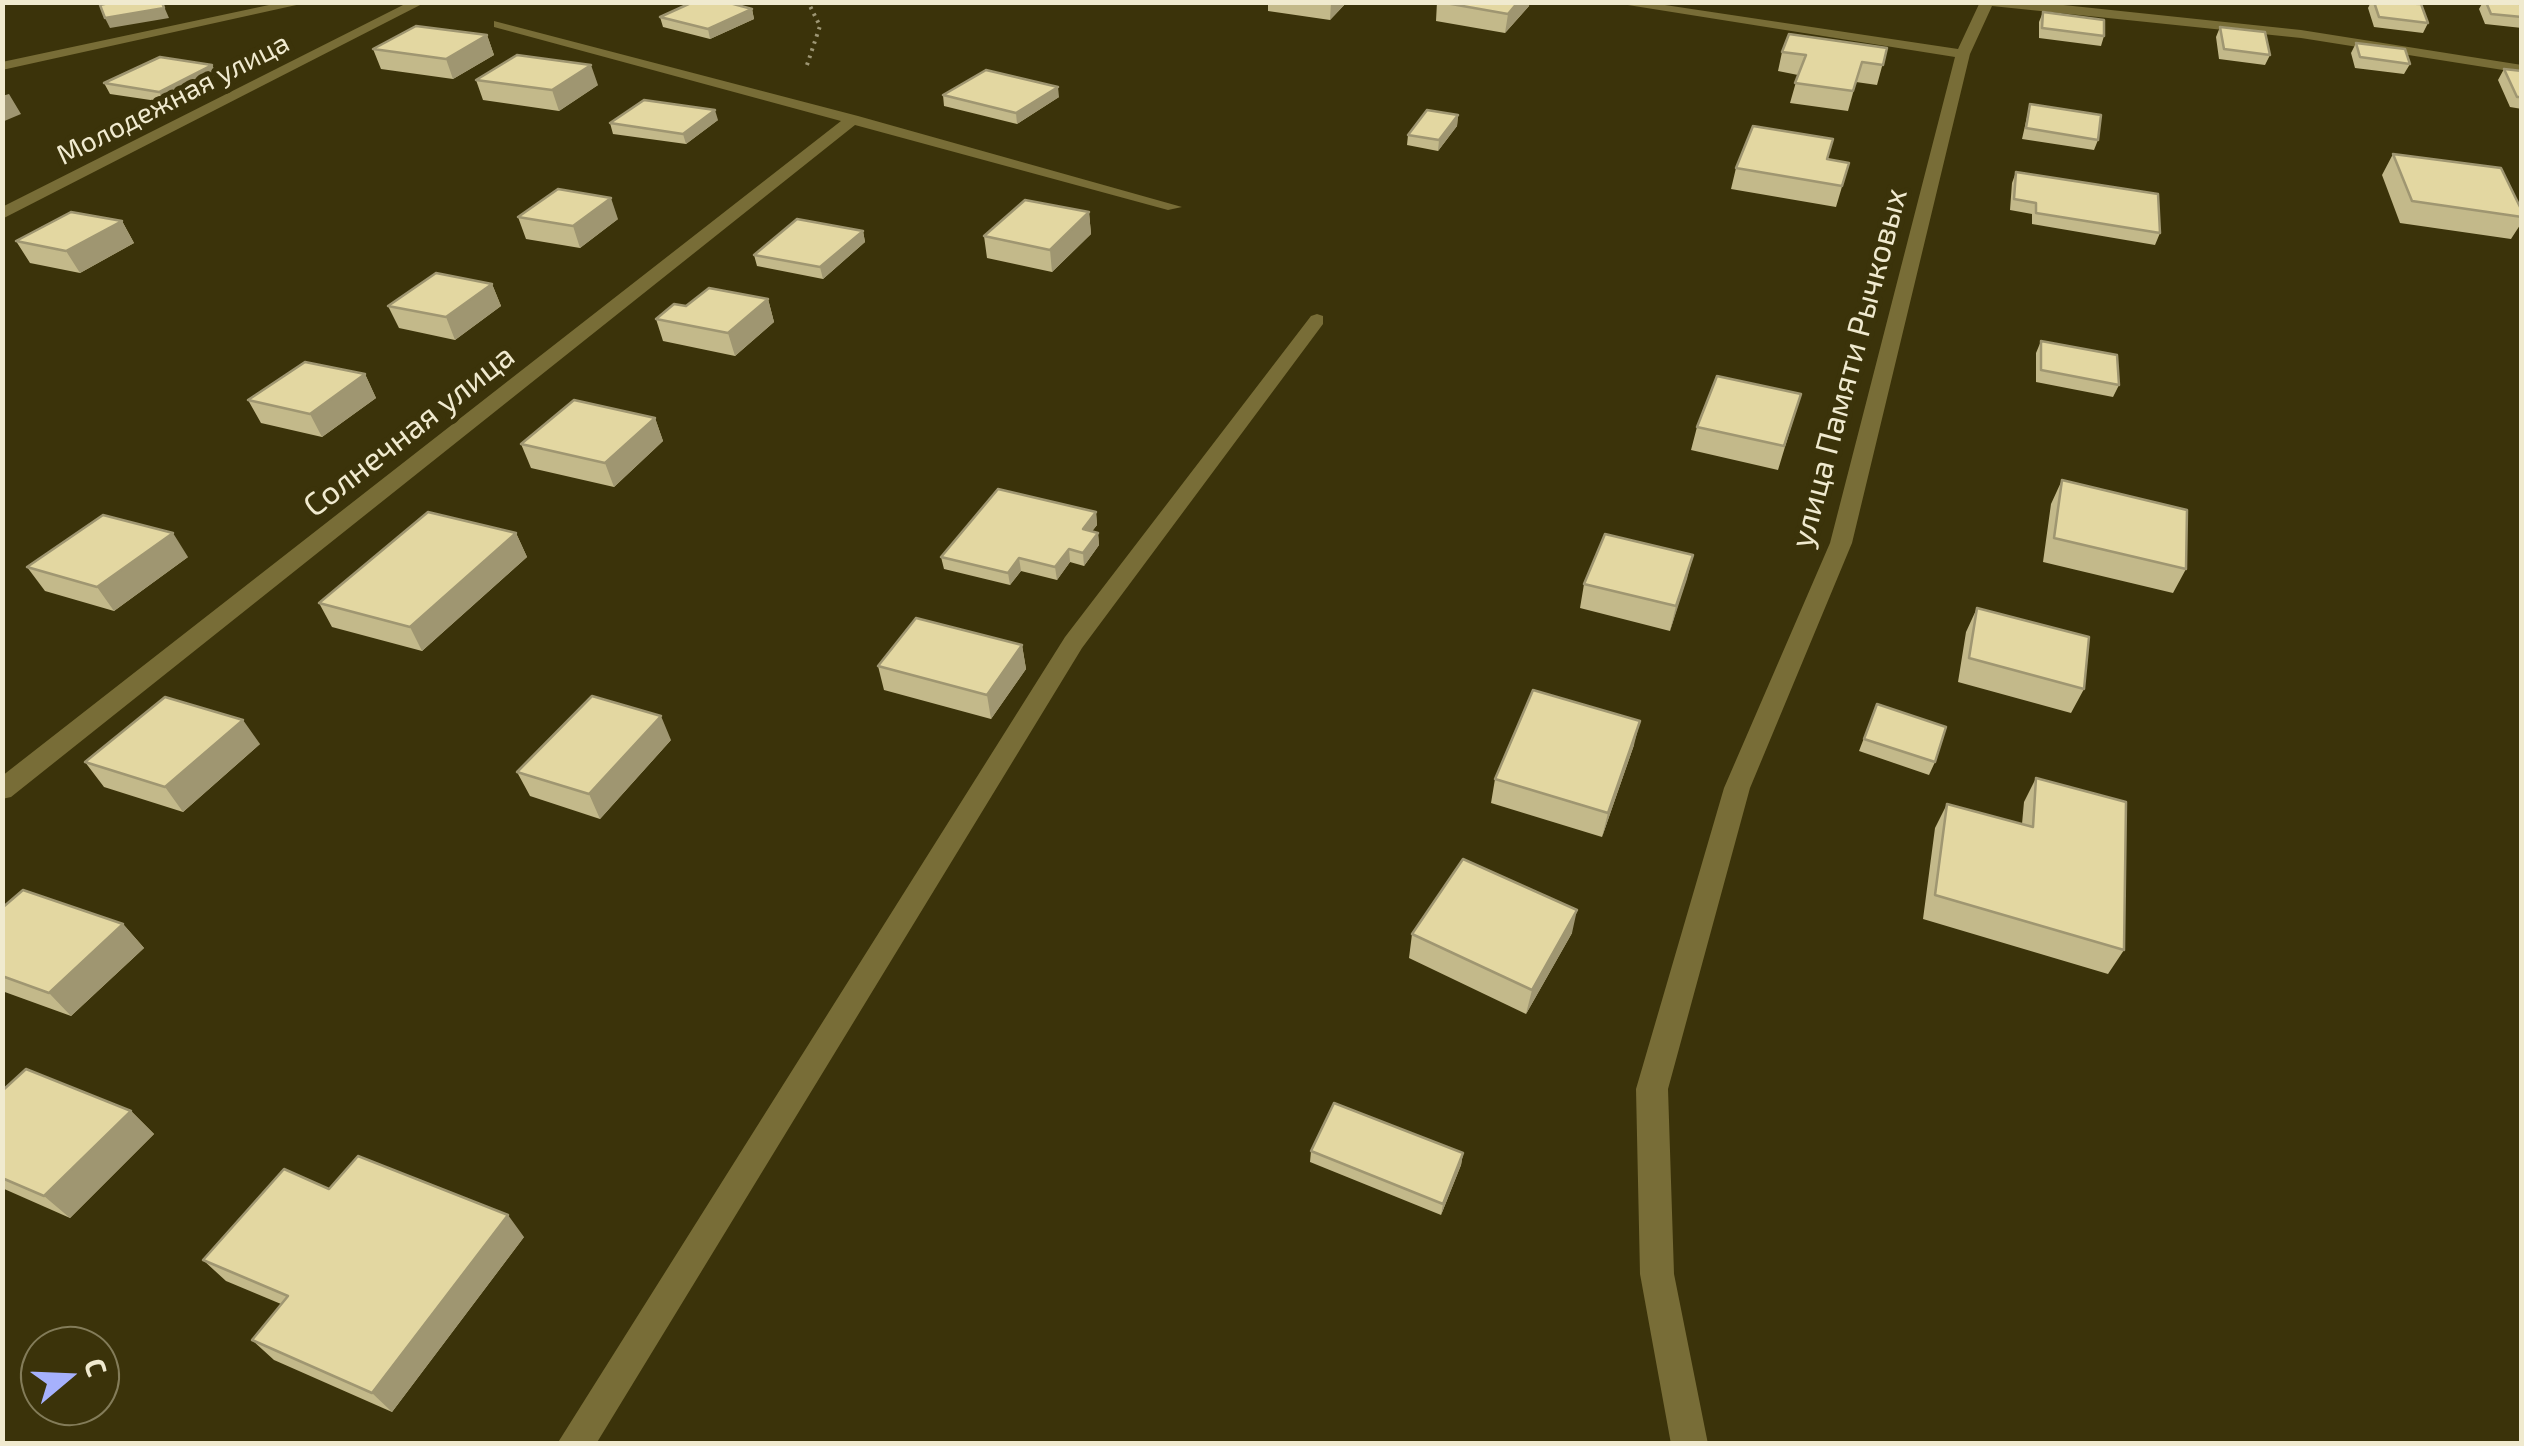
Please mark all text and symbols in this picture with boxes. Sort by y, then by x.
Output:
street label: Молодежная улица [51,26,295,172]
street label: улица Памяти Рычковых [1783,184,1915,552]
street label: Солнечная улица [296,337,522,525]
north arrow [20,1326,120,1426]
text: С [78,1354,115,1380]

